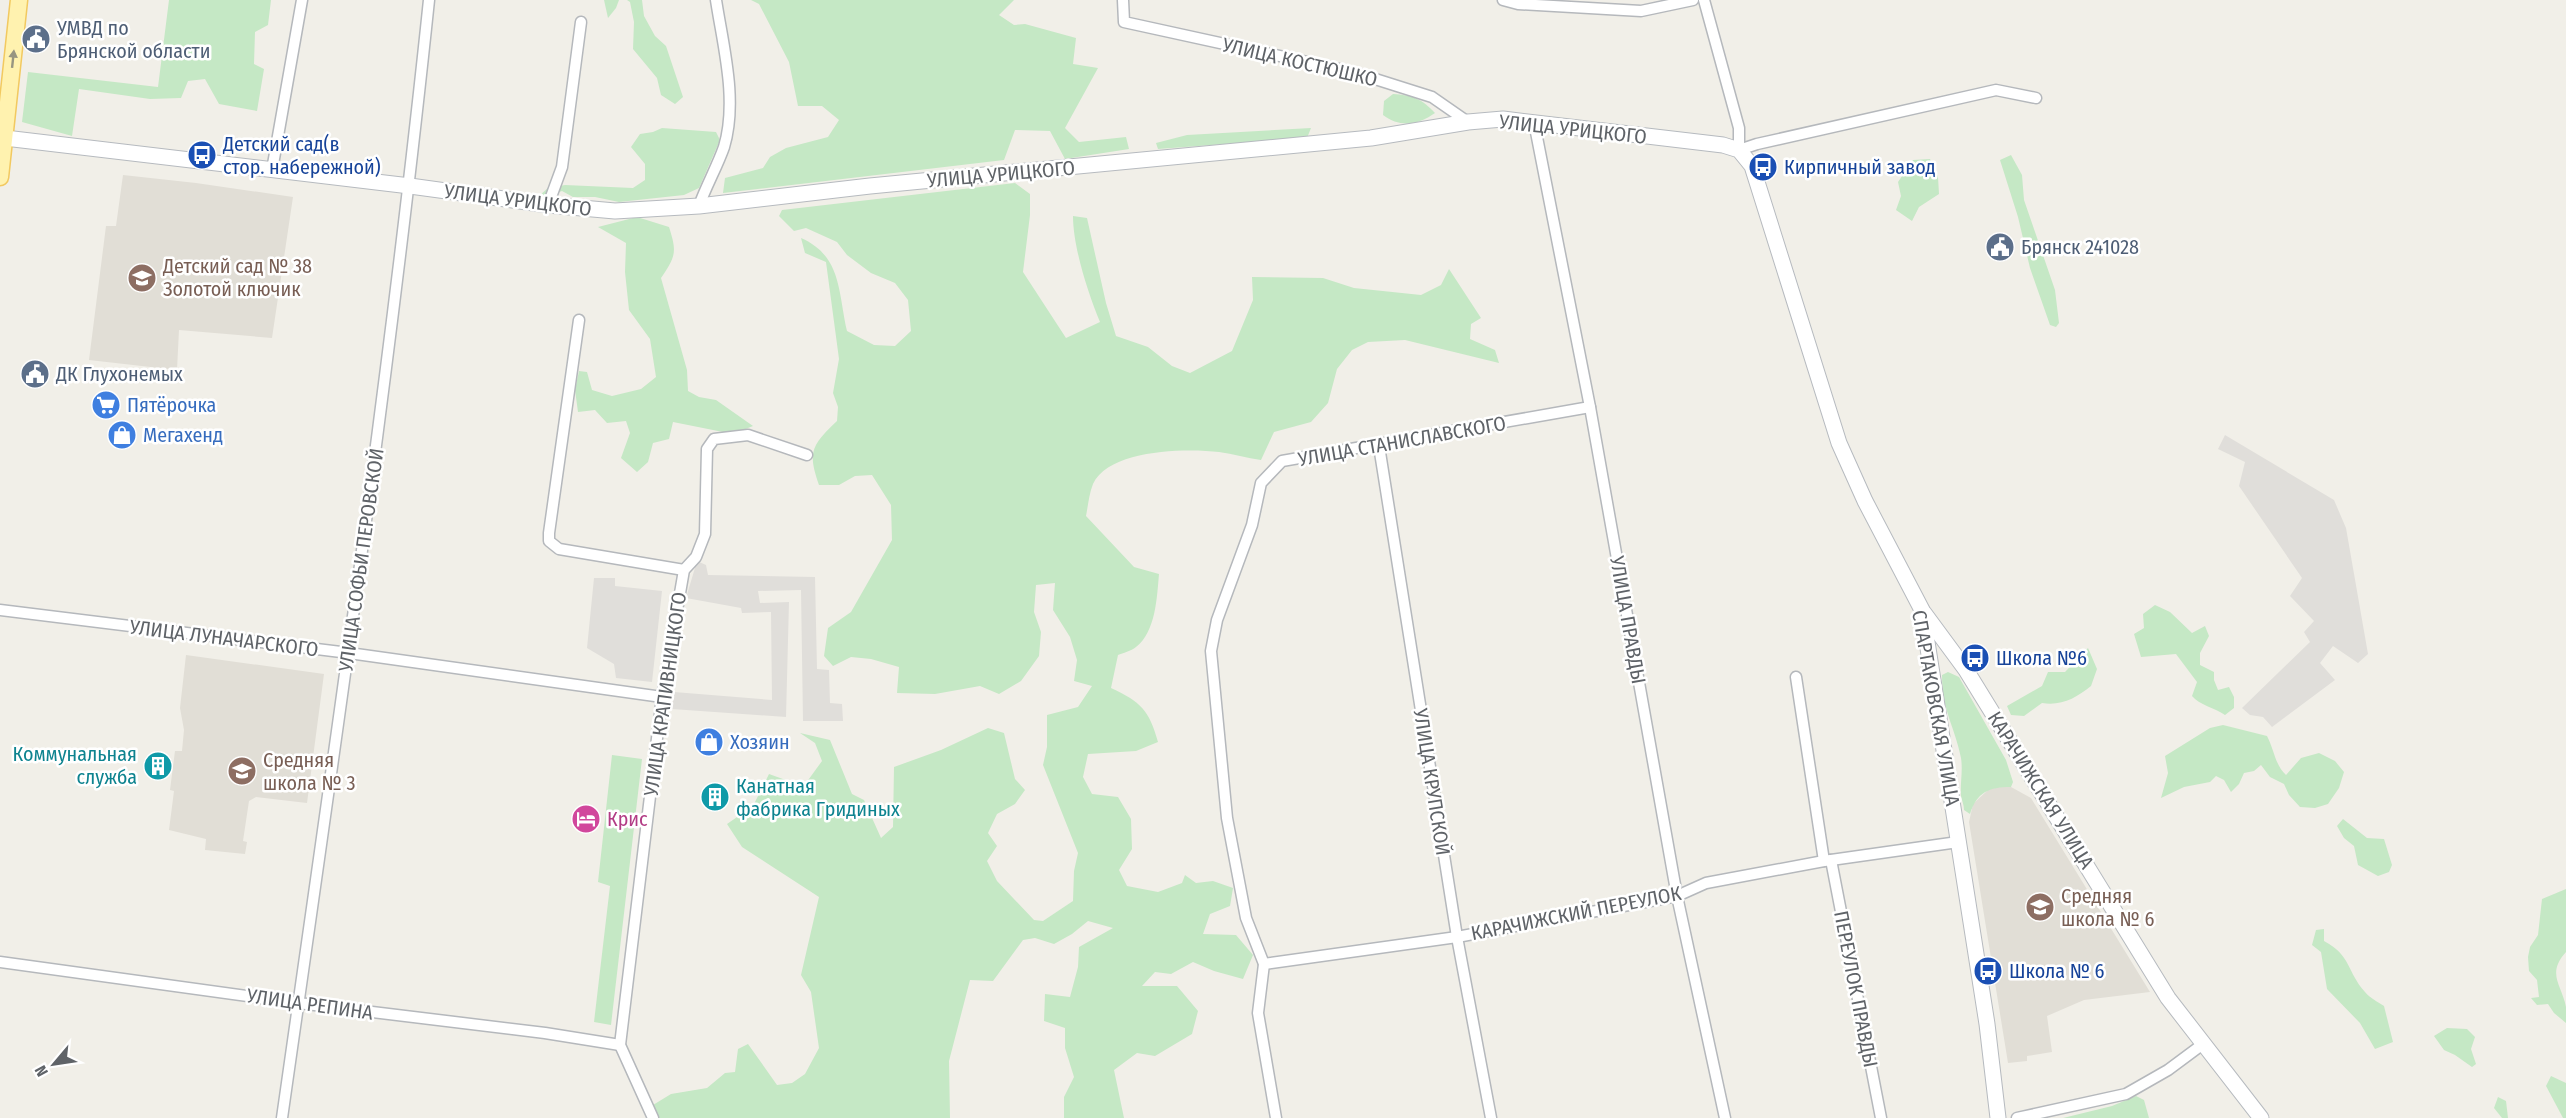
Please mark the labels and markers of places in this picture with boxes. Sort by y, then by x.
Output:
place label: УМВД по Брянской области [56,16,210,63]
public building icon: УМВД по Брянской области [20,23,52,55]
place label: Детский сад(в стор. набережной) [222,132,381,179]
bus stop icon: Детский сад(в стор. набережной) [186,139,218,171]
bus stop icon: Кирпичный завод [1747,151,1779,183]
place label: Кирпичный завод [1784,155,1936,179]
public building icon: Брянск 241028 [1984,231,2016,263]
place label: Брянск 241028 [2021,235,2139,259]
place label: Детский сад № 38 Золотой ключик [162,254,312,301]
school or university icon: Детский сад № 38 Золотой ключик [126,262,158,294]
public building icon: ДК Глухонемых [19,358,51,390]
place label: ДК Глухонемых [55,362,183,386]
supermarket icon: Пятёрочка [90,389,122,421]
place label: Пятёрочка [127,393,216,417]
shop icon: Мегахенд [106,419,138,451]
place label: Мегахенд [143,423,223,447]
bus stop icon: Школа №6 [1959,642,1991,674]
place label: Школа №6 [1996,646,2087,670]
shop icon: Хозяин [693,726,725,758]
place label: Хозяин [730,730,790,754]
place label: Коммунальная служба [13,742,137,789]
place label: Средняя школа № 3 [263,748,355,795]
building icon: Коммунальная служба [142,750,174,782]
school or university icon: Средняя школа № 3 [226,755,258,787]
place label: Канатная фабрика Гридиных [736,774,900,821]
building icon: Канатная фабрика Гридиных [699,781,731,813]
hotel icon: Крис [570,803,602,835]
place label: Крис [607,807,648,831]
place label: Средняя школа № 6 [2061,884,2154,931]
school or university icon: Средняя школа № 6 [2024,891,2056,923]
bus stop icon: Школа № 6 [1972,955,2004,987]
place label: Школа № 6 [2009,959,2105,983]

